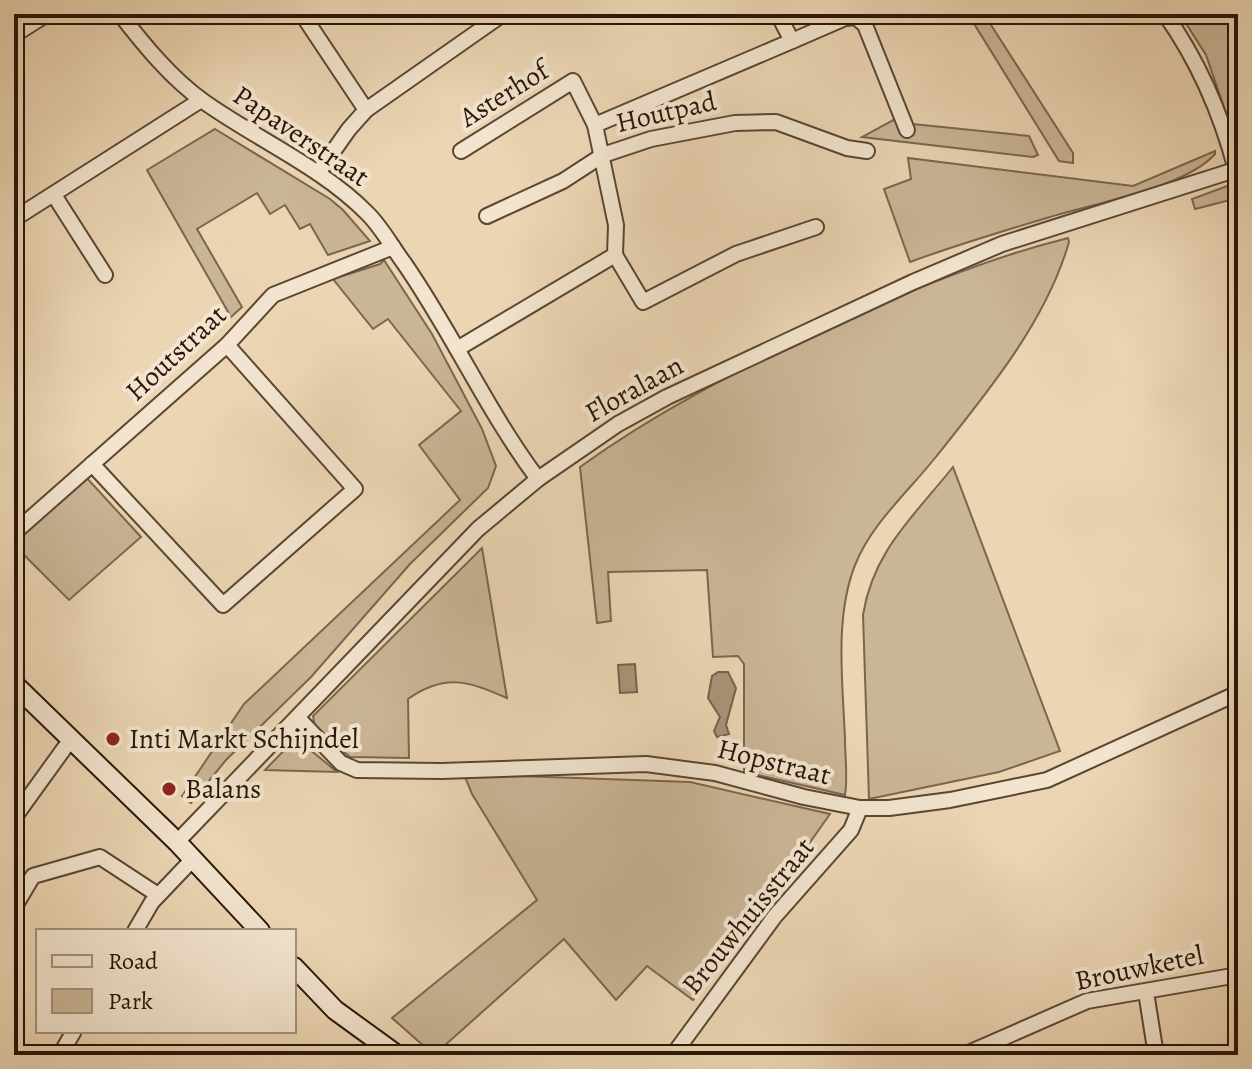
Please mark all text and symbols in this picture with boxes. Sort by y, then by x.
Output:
street label: Asterhof [451,50,559,137]
street label: Papaverstraat [225,76,377,196]
street label: Houtpad [612,82,721,142]
street label: Houtstraat [117,296,235,410]
street label: Floralaan [578,346,690,432]
place label: Inti Markt Schijndel [129,720,359,758]
marker: Inti Markt Schijndel [104,730,122,748]
street label: Hopstraat [713,730,835,794]
place label: Balans [185,770,261,808]
marker: Balans [160,780,178,798]
street label: Brouwhuisstraat [673,830,823,1002]
legend [36,929,296,1033]
street label: Brouwketel [1071,936,1207,1000]
text: Road [108,945,158,977]
text: Park [108,985,153,1017]

